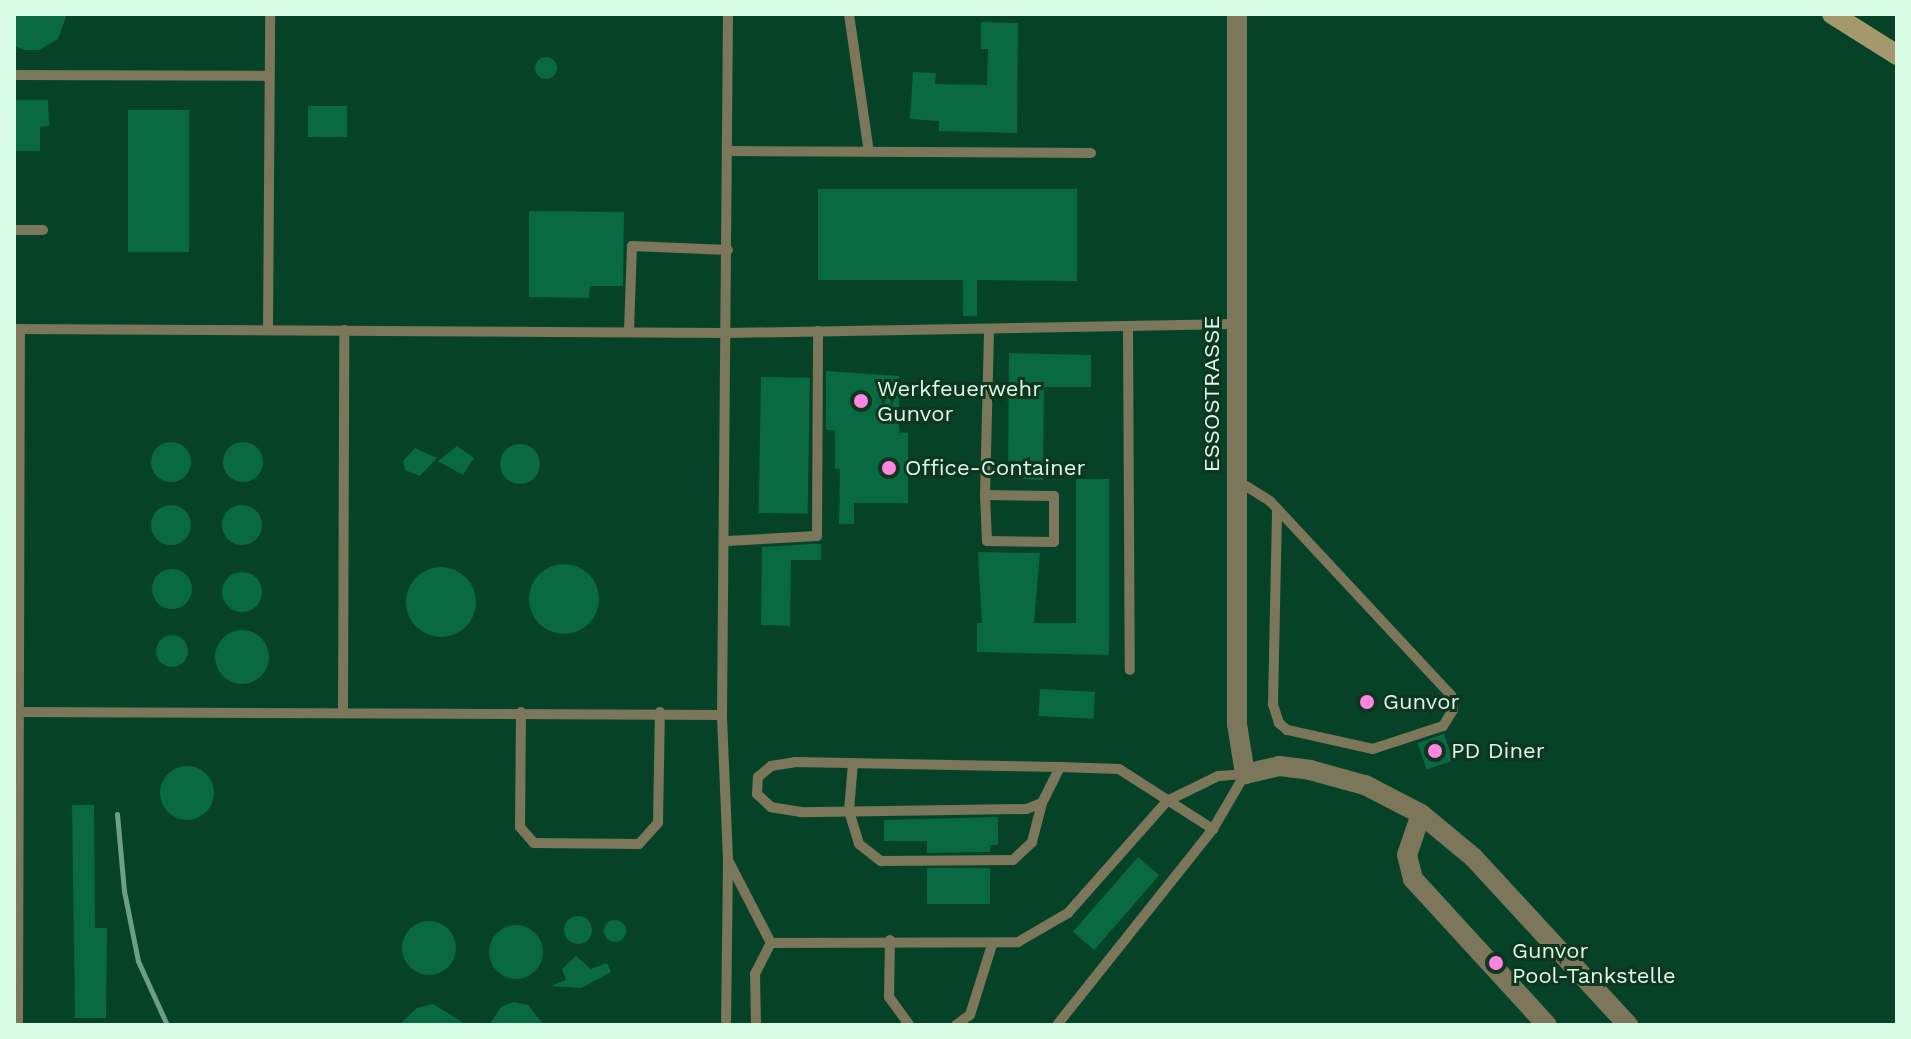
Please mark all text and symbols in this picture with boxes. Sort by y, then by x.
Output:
street label: ESSOSTRASSE [1199,316,1225,472]
place label: Werkfeuerwehr Gunvor [877,375,1041,426]
marker: Werkfeuerwehr Gunvor [852,392,870,410]
place label: Office-Container [905,455,1085,481]
marker: Office-Container [880,459,898,477]
place label: Gunvor [1383,689,1459,715]
marker: Gunvor [1358,693,1376,711]
place label: PD Diner [1451,738,1545,764]
marker: PD Diner [1426,742,1444,760]
place label: Gunvor Pool-Tankstelle [1512,937,1676,988]
marker: Gunvor Pool-Tankstelle [1487,954,1505,972]

